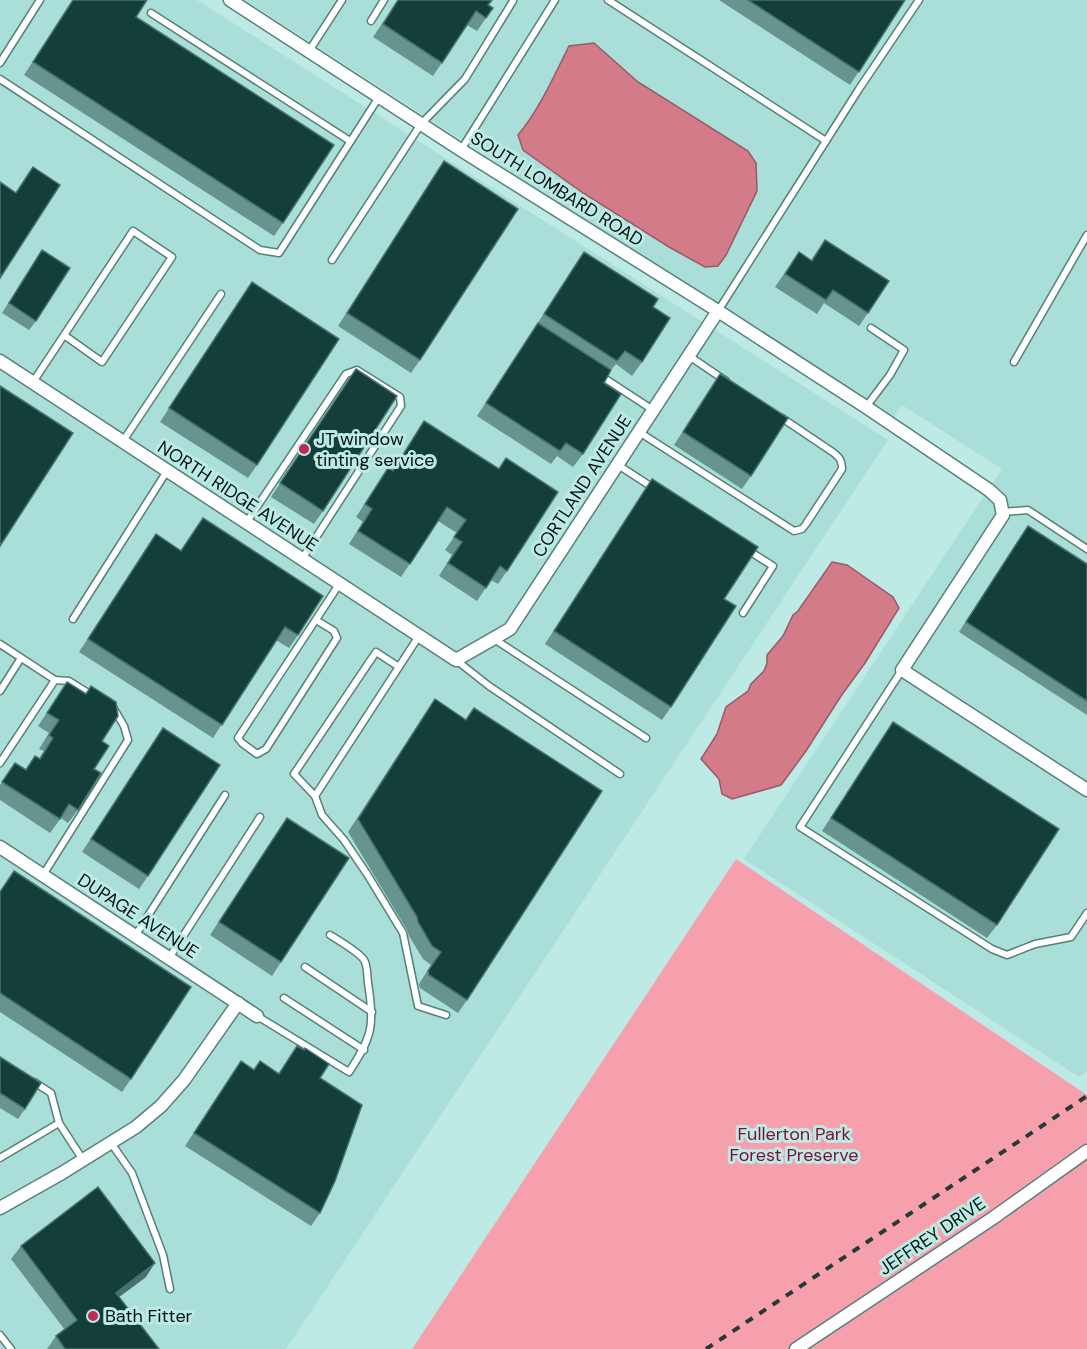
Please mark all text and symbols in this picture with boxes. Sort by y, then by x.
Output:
street label: SOUTH LOMBARD ROAD [466,126,648,252]
street label: CORTLAND AVENUE [527,410,637,562]
place label: JT window tinting service [316,427,435,472]
street label: NORTH RIDGE AVENUE [153,435,323,557]
marker: JT window tinting service [297,442,311,456]
street label: DUPAGE AVENUE [73,868,203,964]
park label: Fullerton Park Forest Preserve [729,1122,859,1167]
street label: JEFFREY DRIVE [874,1191,990,1281]
place label: Bath Fitter [105,1304,193,1328]
marker: Bath Fitter [86,1309,100,1323]

